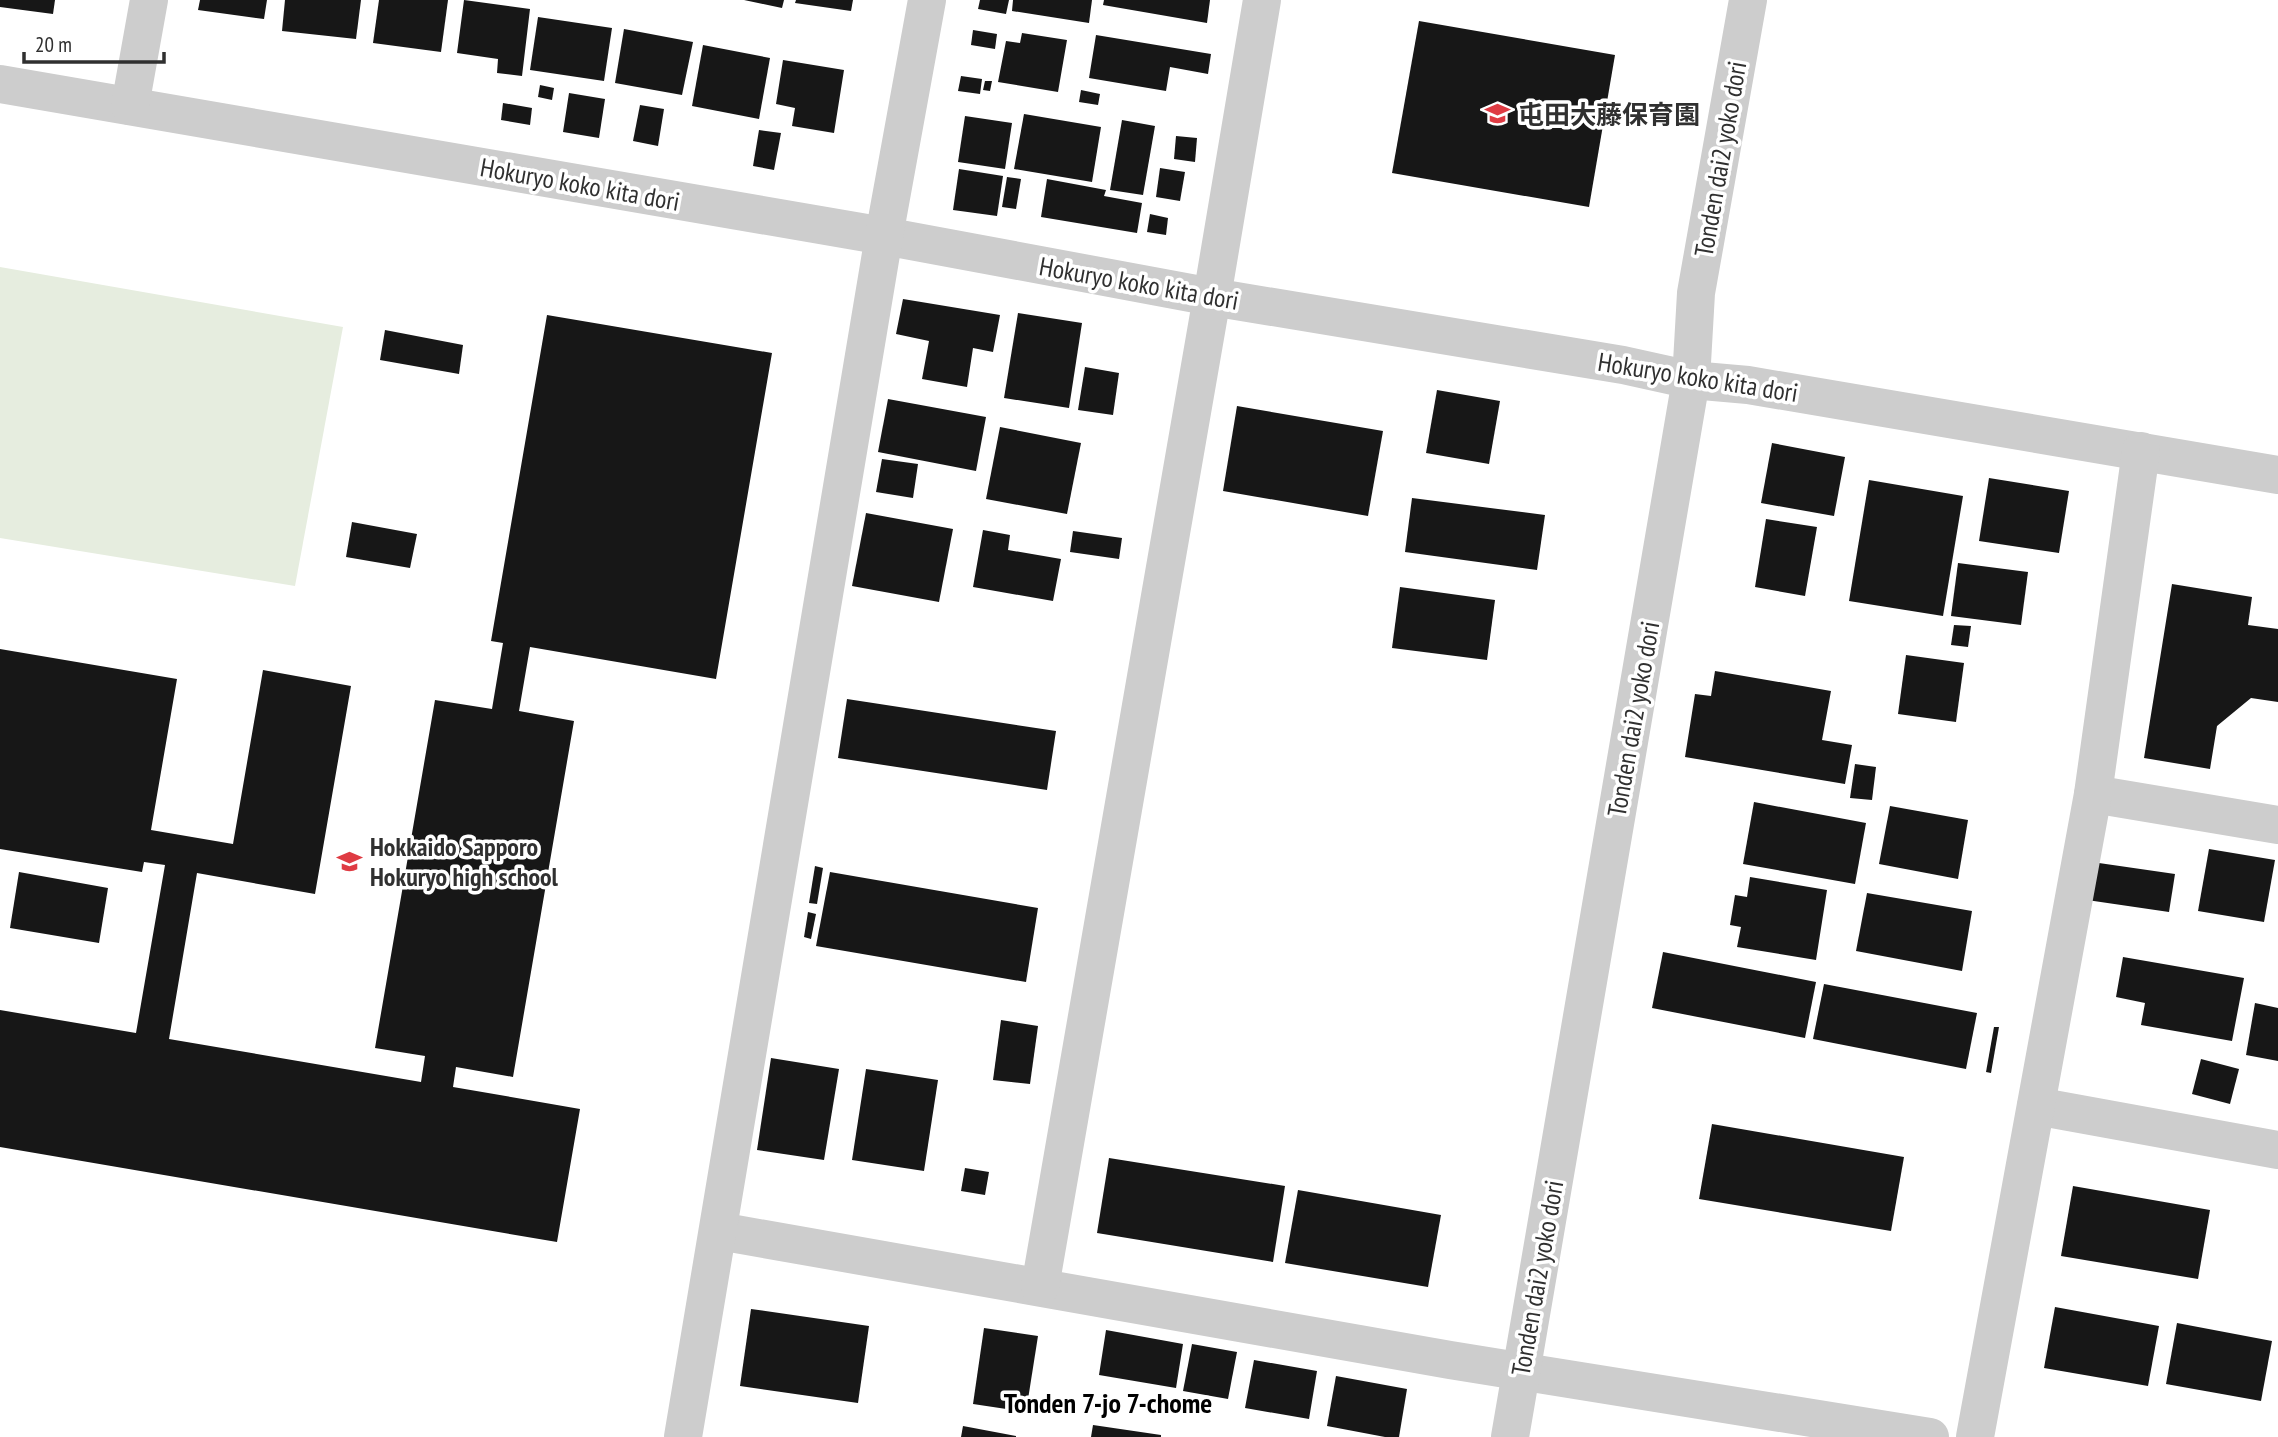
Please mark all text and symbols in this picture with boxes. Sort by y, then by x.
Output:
scale bar [24,21,164,65]
text: 20 m [35,31,72,58]
street label: Tonden dai2 yoko dori [1687,59,1753,259]
place label: 屯田大藤保育園 [1518,98,1700,131]
school or university icon: 屯田大藤保育園 [1484,100,1512,128]
street label: Hokuryo koko kita dori [478,150,682,218]
street label: Hokuryo koko kita dori [1037,249,1241,317]
street label: Hokuryo koko kita dori [1596,345,1800,409]
street label: Tonden dai2 yoko dori [1600,619,1666,819]
place label: Hokkaido Sapporo Hokuryo high school [370,830,559,893]
school or university icon: Hokkaido Sapporo Hokuryo high school [336,847,364,875]
street label: Tonden dai2 yoko dori [1504,1178,1570,1378]
district label: Tonden 7-jo 7-chome [1004,1384,1212,1421]

